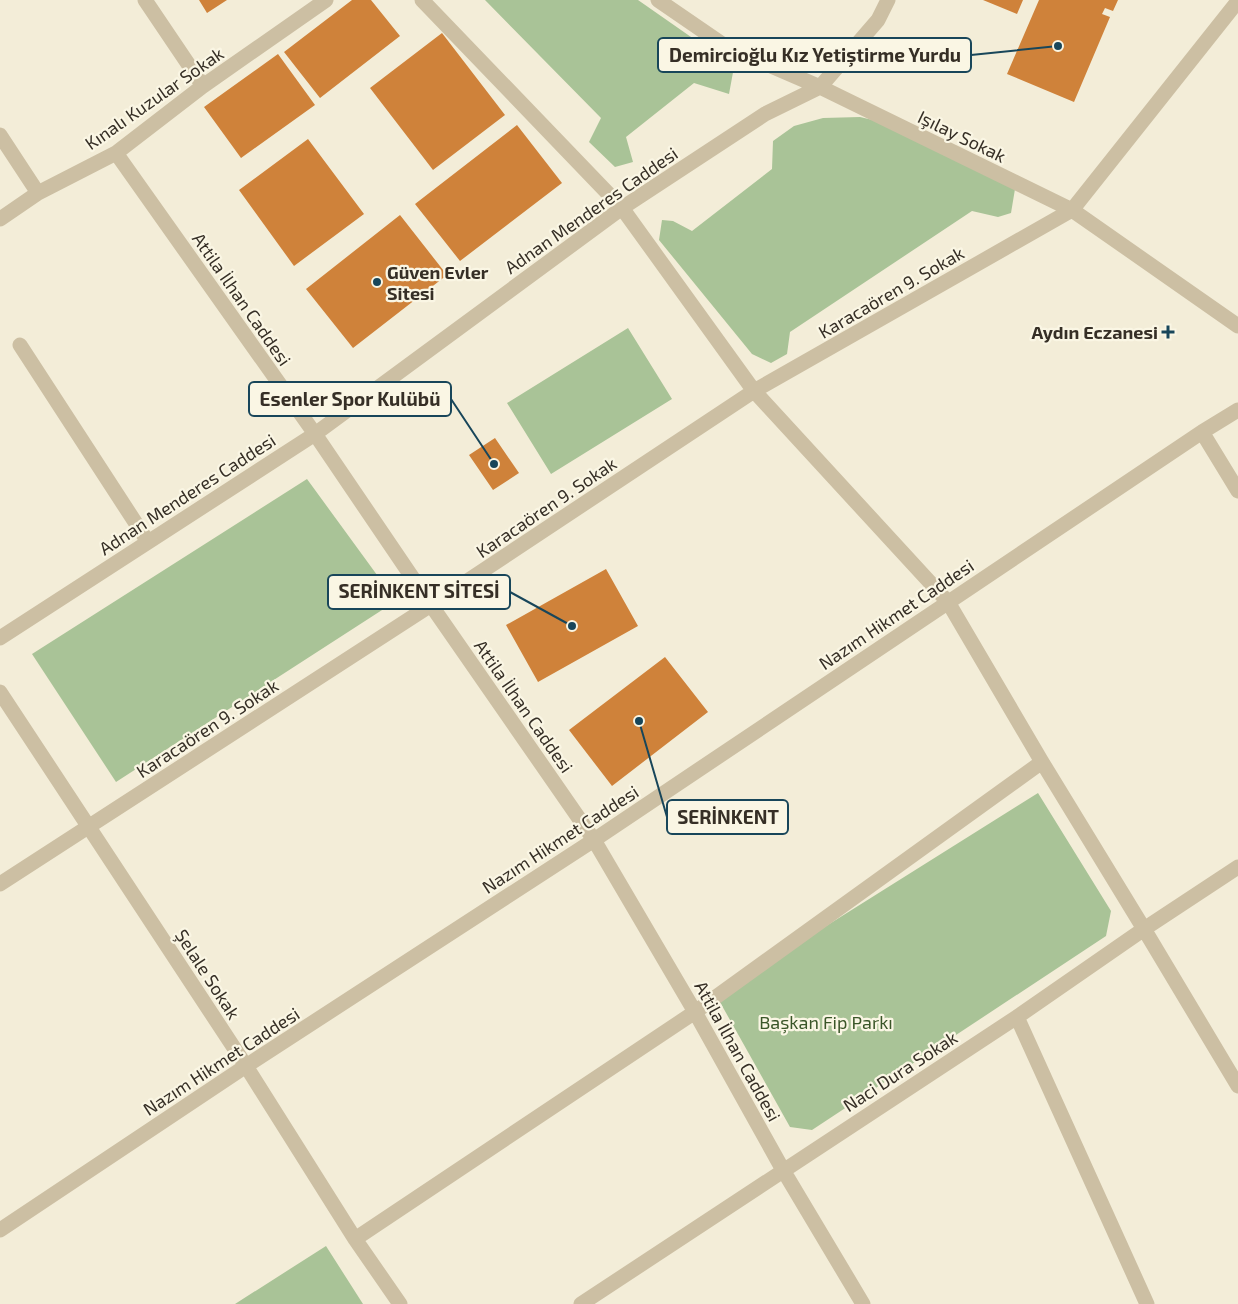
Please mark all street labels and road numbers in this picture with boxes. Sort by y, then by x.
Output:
street label: Kınalı Kuzular Sokak [80,42,228,154]
street label: Işılay Sokak [914,105,1010,168]
street label: Adnan Menderes Caddesi [500,142,682,278]
street label: Attila İlhan Caddesi [188,228,296,370]
street label: Karacaören 9. Sokak [814,241,968,343]
street label: Adnan Menderes Caddesi [95,429,279,559]
street label: Karacaören 9. Sokak [472,452,620,562]
street label: Nazım Hikmet Caddesi [814,554,978,674]
street label: Attila İlhan Caddesi [470,635,578,777]
street label: Karacaören 9. Sokak [132,674,282,782]
street label: Nazım Hikmet Caddesi [478,780,642,898]
street label: Şelale Sokak [170,925,245,1024]
street label: Attila İlhan Caddesi [690,977,786,1125]
street label: Nazım Hikmet Caddesi [139,1002,303,1120]
street label: Naci Dura Sokak [839,1026,961,1116]

